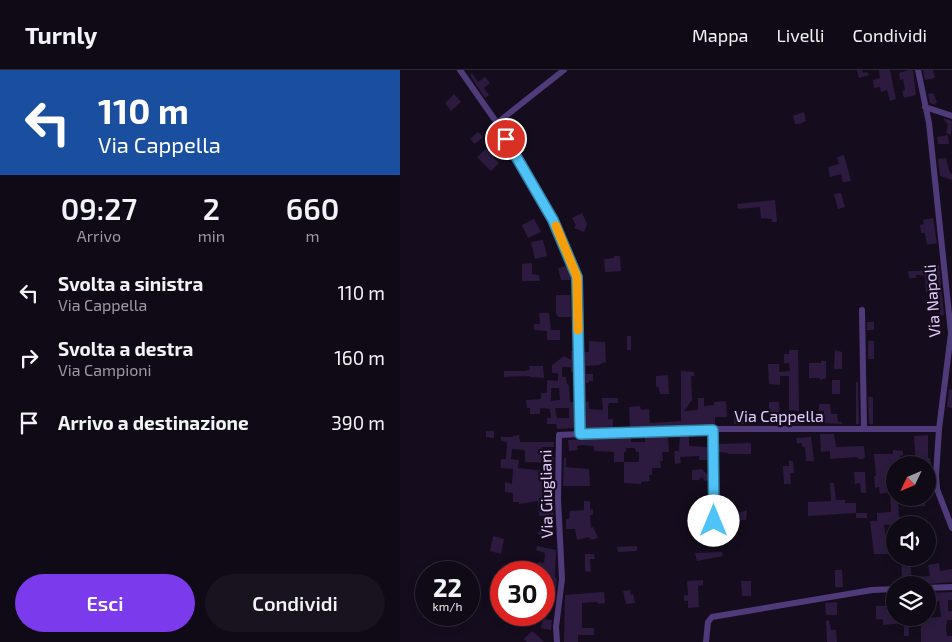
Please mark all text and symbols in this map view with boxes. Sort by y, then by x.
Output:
text: Turnly [25,20,97,49]
text: Mappa [692,24,749,46]
text: Livelli [777,24,824,46]
text: Condividi [852,24,927,46]
text: 110 m [98,89,189,131]
icon: left [15,90,80,155]
pin [485,118,527,160]
icon: arrive [492,125,520,153]
text: Via Cappella [98,131,221,157]
text: 09:27 [61,190,137,226]
text: 2 [203,190,220,226]
text: 660 [286,190,339,226]
text: Arrivo [77,226,121,245]
text: min [198,226,225,245]
text: m [305,226,320,245]
street label: Via Napoli [919,264,944,338]
text: Svolta a sinistra [58,272,203,295]
icon: left [15,279,43,307]
text: 110 m [338,281,385,304]
text: Via Cappella [58,295,147,314]
text: Svolta a destra [58,337,193,360]
icon: right [15,344,43,372]
text: 160 m [334,346,385,369]
text: Via Campioni [58,360,152,379]
street label: Via Cappella [734,406,824,425]
icon: arrive [15,409,43,437]
text: Arrivo a destinazione [58,411,249,434]
text: 390 m [331,411,385,434]
street label: Via Giugliani [535,449,556,539]
north arrow [886,456,936,506]
map controls [886,456,936,626]
position arrow [687,494,739,546]
button: sound [886,516,936,566]
speed limit sign: 30 [490,561,555,626]
text: 22 [433,572,462,602]
button: Esci [15,574,195,632]
button: Condividi [205,574,385,632]
button: layers [886,576,936,626]
text: km/h [433,599,462,613]

